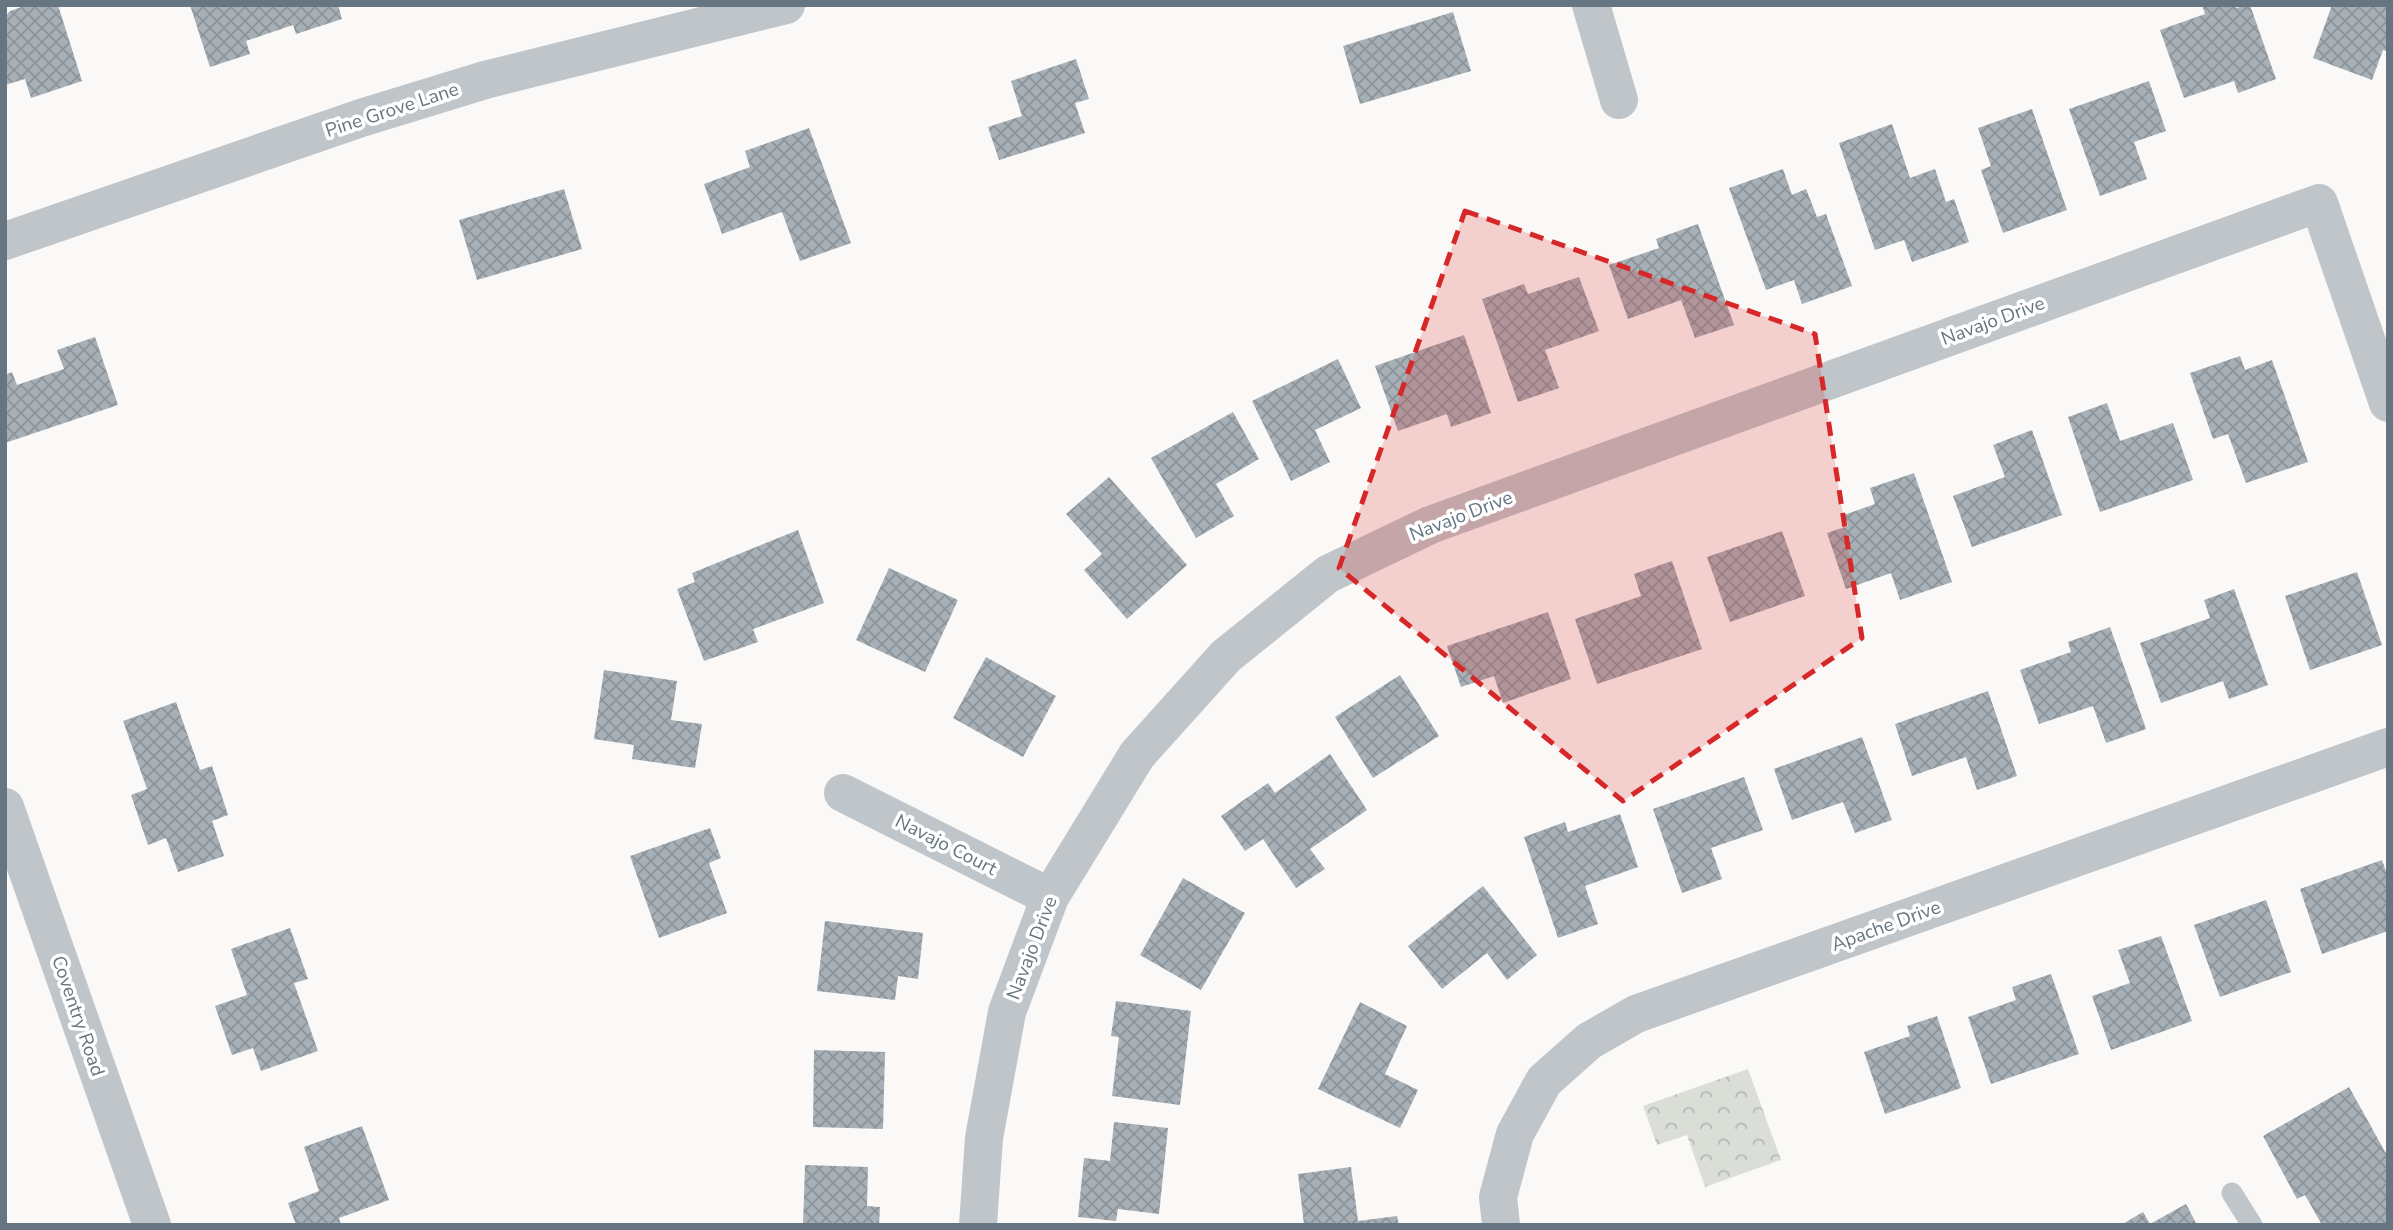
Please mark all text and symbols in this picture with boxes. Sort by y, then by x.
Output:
street label: Pine Grove Lane [322,76,462,144]
street label: Navajo Drive [1937,290,2049,352]
street label: Navajo Drive [1406,484,1516,548]
street label: Navajo Court [891,808,1002,882]
street label: Navajo Drive [1000,893,1064,1003]
street label: Apache Drive [1828,894,1944,958]
street label: Coventry Road [45,952,111,1080]

